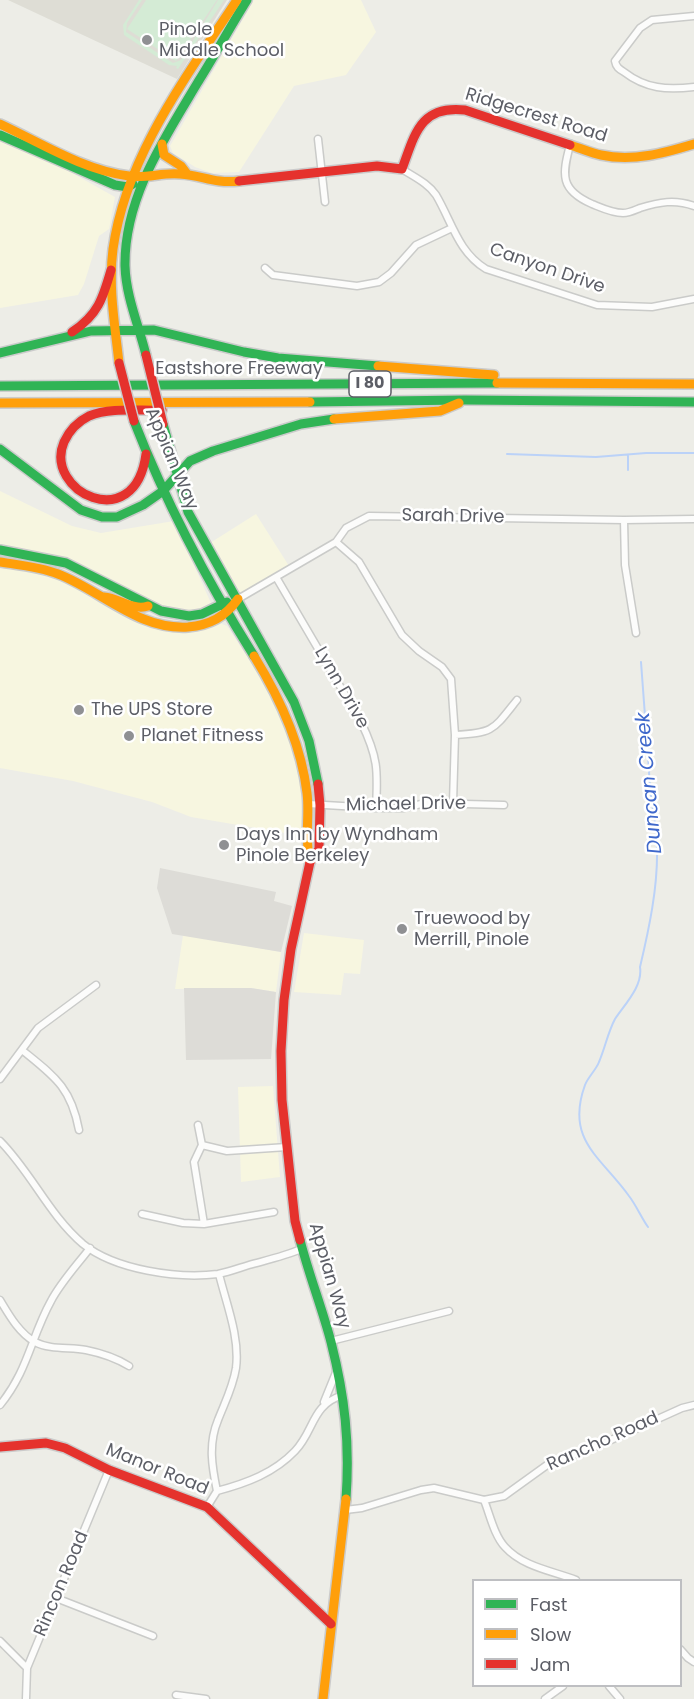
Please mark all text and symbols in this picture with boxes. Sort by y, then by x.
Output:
place label: Pinole Middle School [159,19,284,62]
marker: Pinole Middle School [140,33,154,47]
street label: Ridgecrest Road [462,84,610,148]
street label: Canyon Drive [486,239,608,299]
street label: Eastshore Freeway [155,358,323,380]
road number: I 80 [349,371,391,397]
street label: Appian Way [140,404,202,514]
street label: Sarah Drive [401,505,505,529]
street label: Lynn Drive [309,643,373,733]
place label: The UPS Store [91,699,213,721]
marker: The UPS Store [72,703,86,717]
water label: Duncan Creek [632,711,668,855]
place label: Planet Fitness [141,725,264,747]
marker: Planet Fitness [122,729,136,743]
street label: Michael Drive [346,793,466,817]
place label: Days Inn by Wyndham Pinole Berkeley [236,824,438,866]
marker: Days Inn by Wyndham Pinole Berkeley [217,838,231,852]
place label: Truewood by Merrill, Pinole [414,908,530,950]
marker: Truewood by Merrill, Pinole [395,922,409,936]
street label: Appian Way [304,1221,354,1331]
street label: Rancho Road [544,1408,662,1476]
street label: Manor Road [102,1440,212,1500]
street label: Rincon Road [30,1528,94,1640]
legend [472,1579,682,1687]
text: Fast [530,1592,567,1617]
text: Slow [530,1622,571,1647]
text: Jam [530,1652,570,1677]

